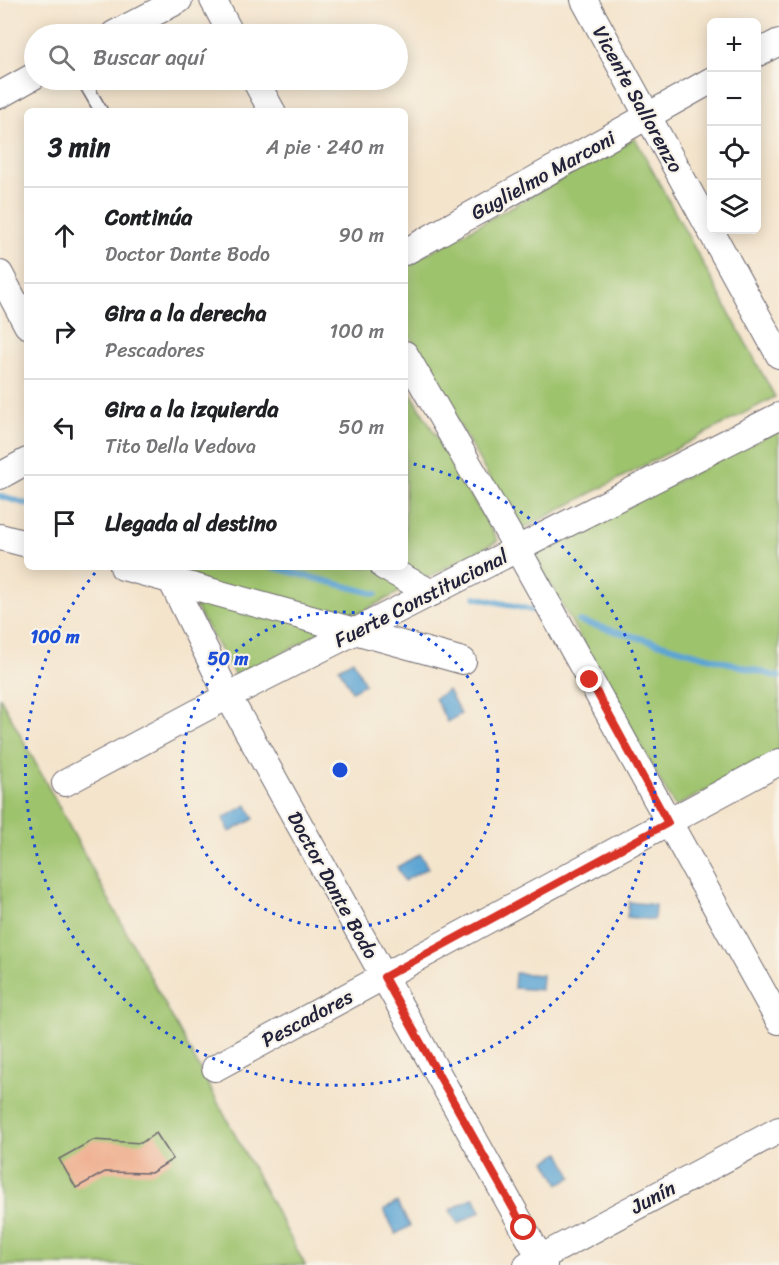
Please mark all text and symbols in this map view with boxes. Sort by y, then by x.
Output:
map controls [707,18,761,234]
button: + [707,18,761,72]
street label: Vicente Sallorenzo [583,19,693,179]
search box [24,24,408,90]
text: Buscar aquí [93,38,205,77]
icon: search [45,41,78,74]
button: − [707,72,761,126]
street label: Guglielmo Marconi [464,120,624,230]
text: 3 min [48,124,110,170]
button: locate [707,126,761,180]
text: A pie · 240 m [266,130,384,165]
button: layers [707,180,761,234]
text: Continúa [105,198,192,237]
text: 90 m [339,218,384,253]
icon: ahead [48,219,81,252]
text: Doctor Dante Bodo [105,237,270,272]
text: Gira a la derecha [105,294,266,333]
text: 100 m [330,314,384,349]
icon: right [48,315,81,348]
text: Pescadores [105,333,205,368]
text: Gira a la izquierda [105,390,278,429]
text: 50 m [339,410,384,445]
icon: left [48,411,81,444]
text: Tito Della Vedova [105,429,256,464]
text: Llegada al destino [105,504,277,543]
icon: arrive [48,507,81,540]
street label: Fuerte Constitucional [328,539,515,658]
text: 100 m [31,621,80,653]
text: 50 m [208,643,249,675]
route end [576,666,602,692]
centre of rings [330,760,350,780]
street label: Doctor Dante Bodo [277,805,388,966]
street label: Pescadores [255,979,360,1057]
street label: Junín [623,1171,682,1224]
route start [510,1214,536,1240]

